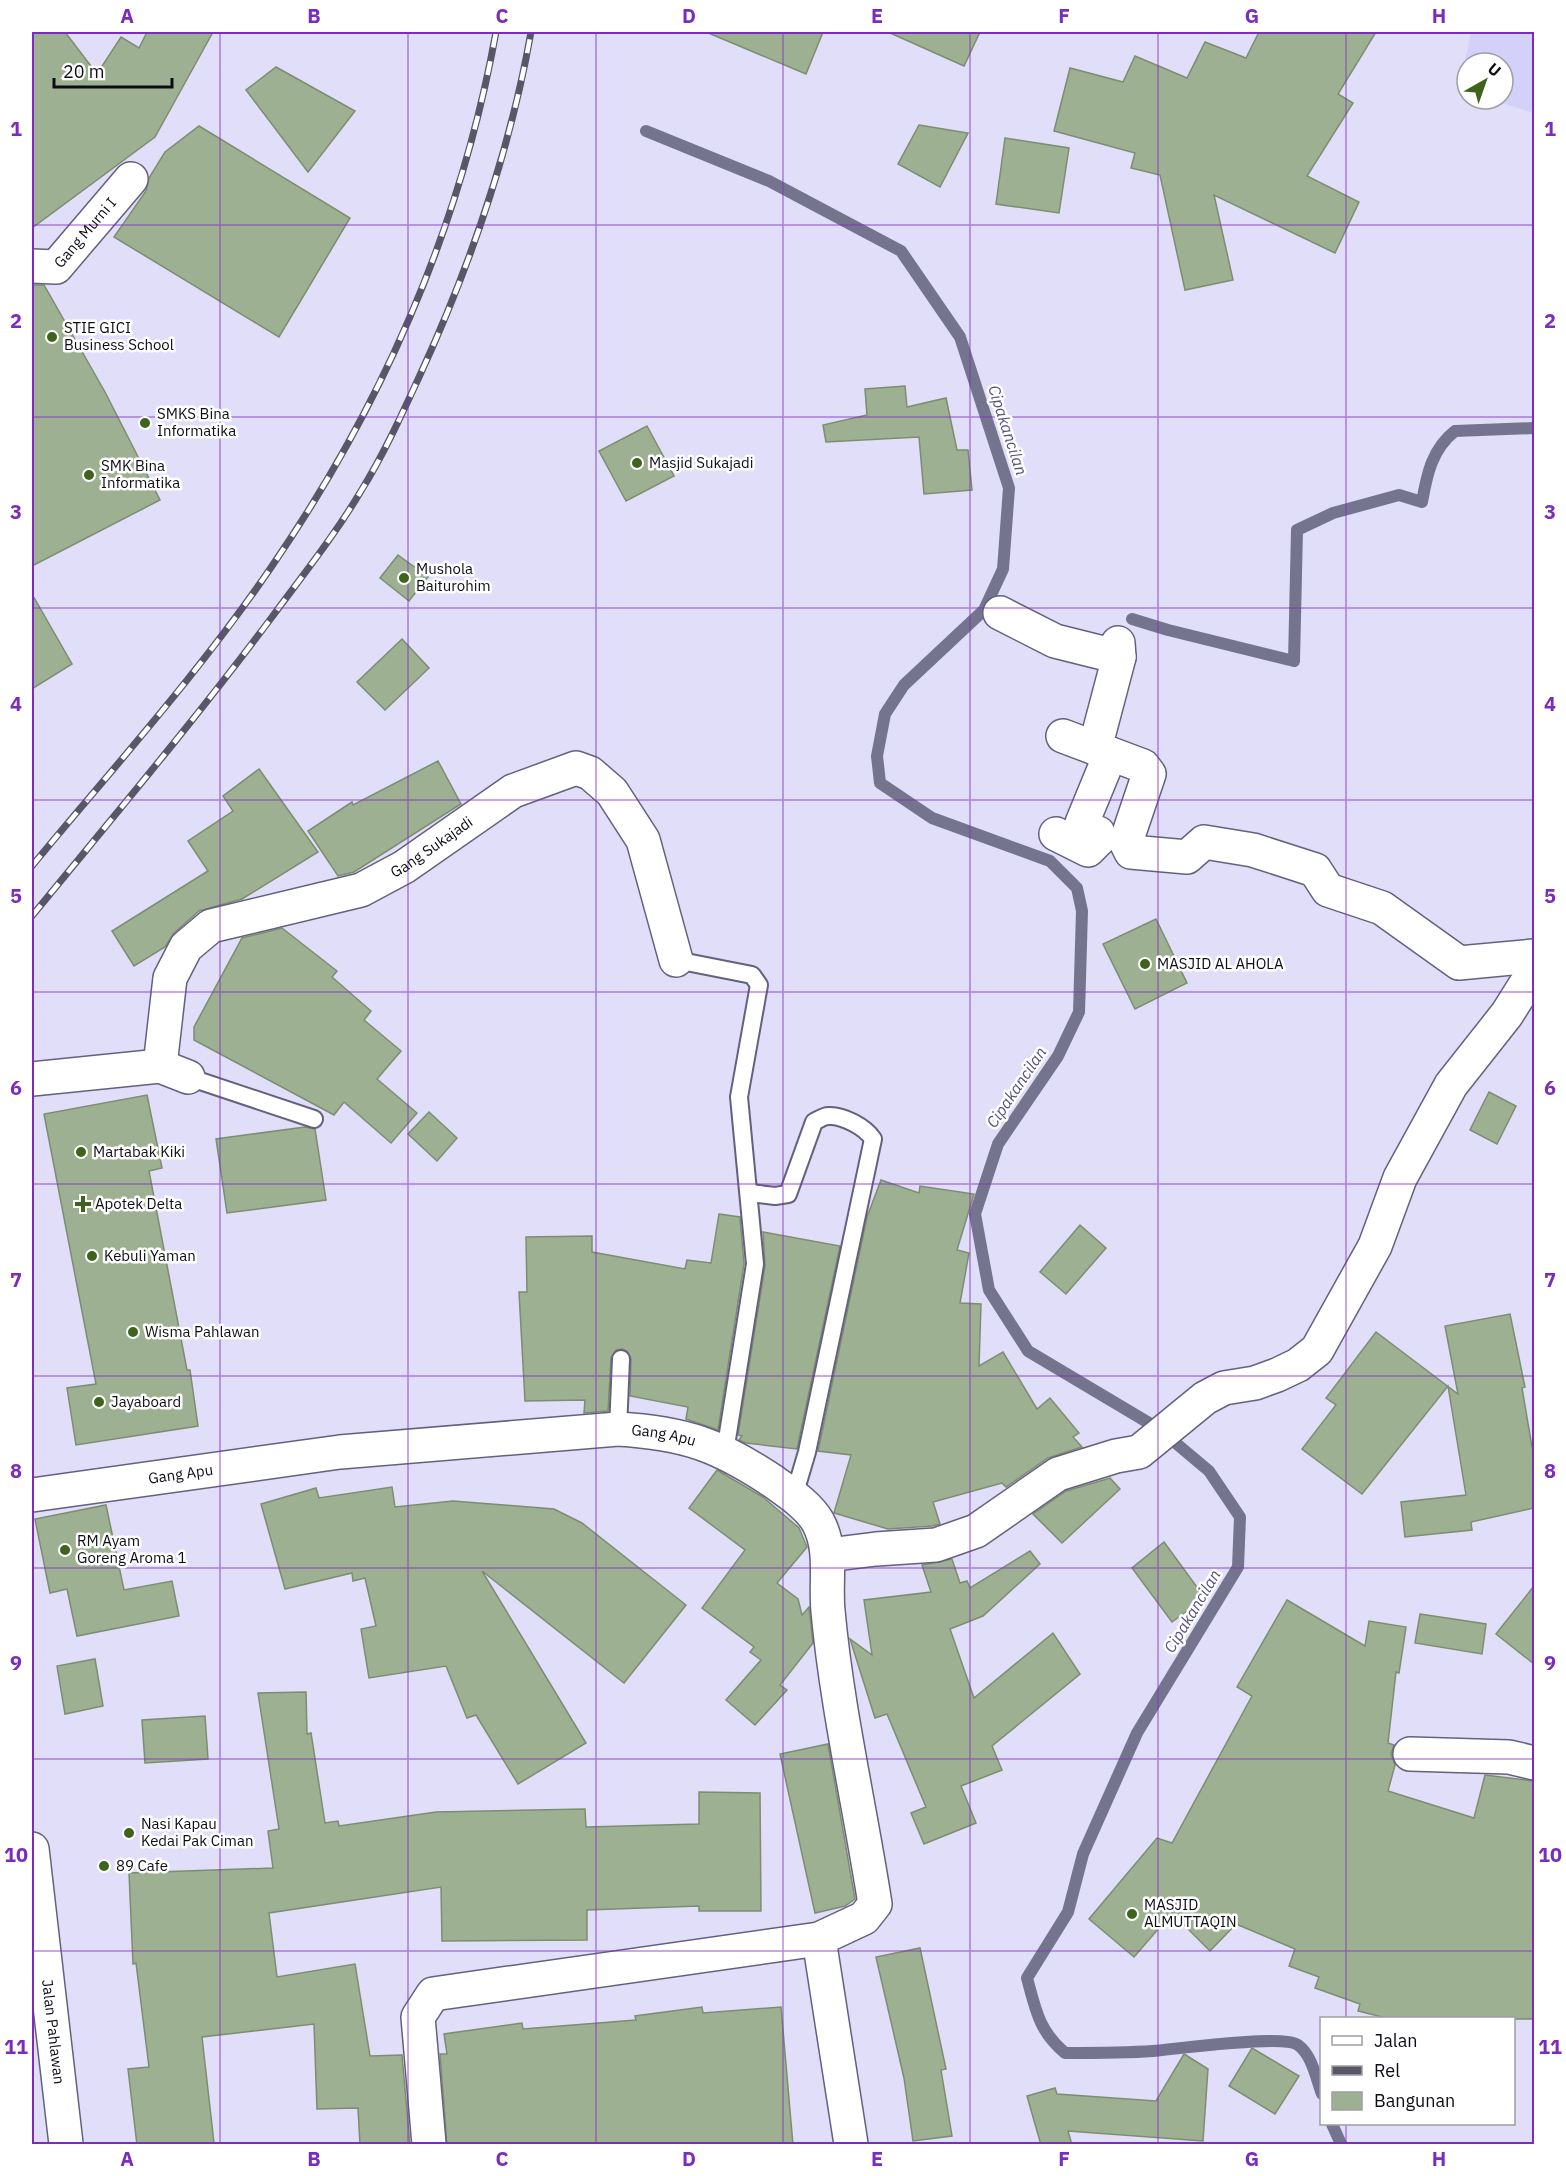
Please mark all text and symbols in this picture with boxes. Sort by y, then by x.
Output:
text: A [120,2,134,29]
text: B [307,2,321,29]
text: C [495,2,509,29]
text: D [682,2,696,29]
text: E [871,2,883,29]
text: F [1058,2,1070,29]
text: G [1245,2,1259,29]
text: H [1432,2,1446,29]
scale bar [54,51,172,89]
north arrow [1455,51,1515,111]
text: U [1484,58,1505,81]
text: 20 m [63,60,105,83]
text: 1 [10,115,22,142]
text: 1 [1544,115,1556,142]
street label: Gang Murni I [49,193,120,272]
text: 2 [10,307,22,334]
text: 2 [1544,307,1556,334]
place label: STIE GICI Business School [64,318,174,354]
marker: STIE GICI Business School [45,330,59,344]
water label: Cipakancilan [984,383,1032,477]
place label: SMKS Bina Informatika [157,404,236,440]
marker: SMKS Bina Informatika [138,416,152,430]
place label: Masjid Sukajadi [649,453,754,472]
place label: SMK Bina Informatika [101,456,180,492]
marker: Masjid Sukajadi [630,456,644,470]
marker: SMK Bina Informatika [82,468,96,482]
text: 3 [10,498,22,525]
text: 3 [1544,498,1556,525]
place label: Mushola Baiturohim [416,559,491,595]
marker: Mushola Baiturohim [397,571,411,585]
text: 4 [10,690,22,717]
text: 4 [1544,690,1556,717]
street label: Gang Sukajadi [387,812,476,882]
text: 5 [10,882,22,909]
text: 5 [1544,882,1556,909]
place label: MASJID AL AHOLA [1157,954,1284,973]
marker: MASJID AL AHOLA [1138,957,1152,971]
water label: Cipakancilan [982,1043,1050,1131]
text: 6 [10,1074,22,1101]
text: 6 [1544,1074,1556,1101]
place label: Martabak Kiki [93,1142,185,1161]
marker: Martabak Kiki [74,1145,88,1159]
place label: Apotek Delta [95,1194,182,1213]
marker: Apotek Delta [76,1197,90,1211]
place label: Kebuli Yaman [104,1246,196,1265]
marker: Kebuli Yaman [85,1249,99,1263]
text: 7 [10,1266,22,1293]
text: 7 [1544,1266,1556,1293]
place label: Wisma Pahlawan [145,1322,260,1341]
marker: Wisma Pahlawan [126,1325,140,1339]
place label: Jayaboard [111,1392,181,1411]
marker: Jayaboard [92,1395,106,1409]
street label: Gang Apu [631,1420,698,1450]
text: 8 [10,1457,22,1484]
text: 8 [1544,1457,1556,1484]
street label: Gang Apu [147,1460,214,1488]
place label: RM Ayam Goreng Aroma 1 [77,1531,187,1567]
marker: RM Ayam Goreng Aroma 1 [58,1543,72,1557]
water label: Cipakancilan [1159,1566,1225,1656]
text: 9 [10,1649,22,1676]
text: 9 [1544,1649,1556,1676]
place label: Nasi Kapau Kedai Pak Ciman [141,1814,253,1850]
marker: Nasi Kapau Kedai Pak Ciman [122,1826,136,1840]
text: 10 [4,1841,28,1868]
text: 10 [1538,1841,1562,1868]
place label: 89 Cafe [116,1856,168,1875]
marker: 89 Cafe [97,1859,111,1873]
place label: MASJID ALMUTTAQIN [1144,1895,1237,1931]
marker: MASJID ALMUTTAQIN [1125,1907,1139,1921]
street label: Jalan Pahlawan [38,1978,69,2085]
legend [1320,2017,1515,2125]
text: Jalan [1374,2029,1418,2052]
text: 11 [4,2033,28,2060]
text: 11 [1538,2033,1562,2060]
text: Rel [1374,2059,1400,2082]
text: Bangunan [1374,2089,1455,2112]
text: A [120,2145,134,2172]
text: B [307,2145,321,2172]
text: C [495,2145,509,2172]
text: D [682,2145,696,2172]
text: E [871,2145,883,2172]
text: F [1058,2145,1070,2172]
text: G [1245,2145,1259,2172]
text: H [1432,2145,1446,2172]

